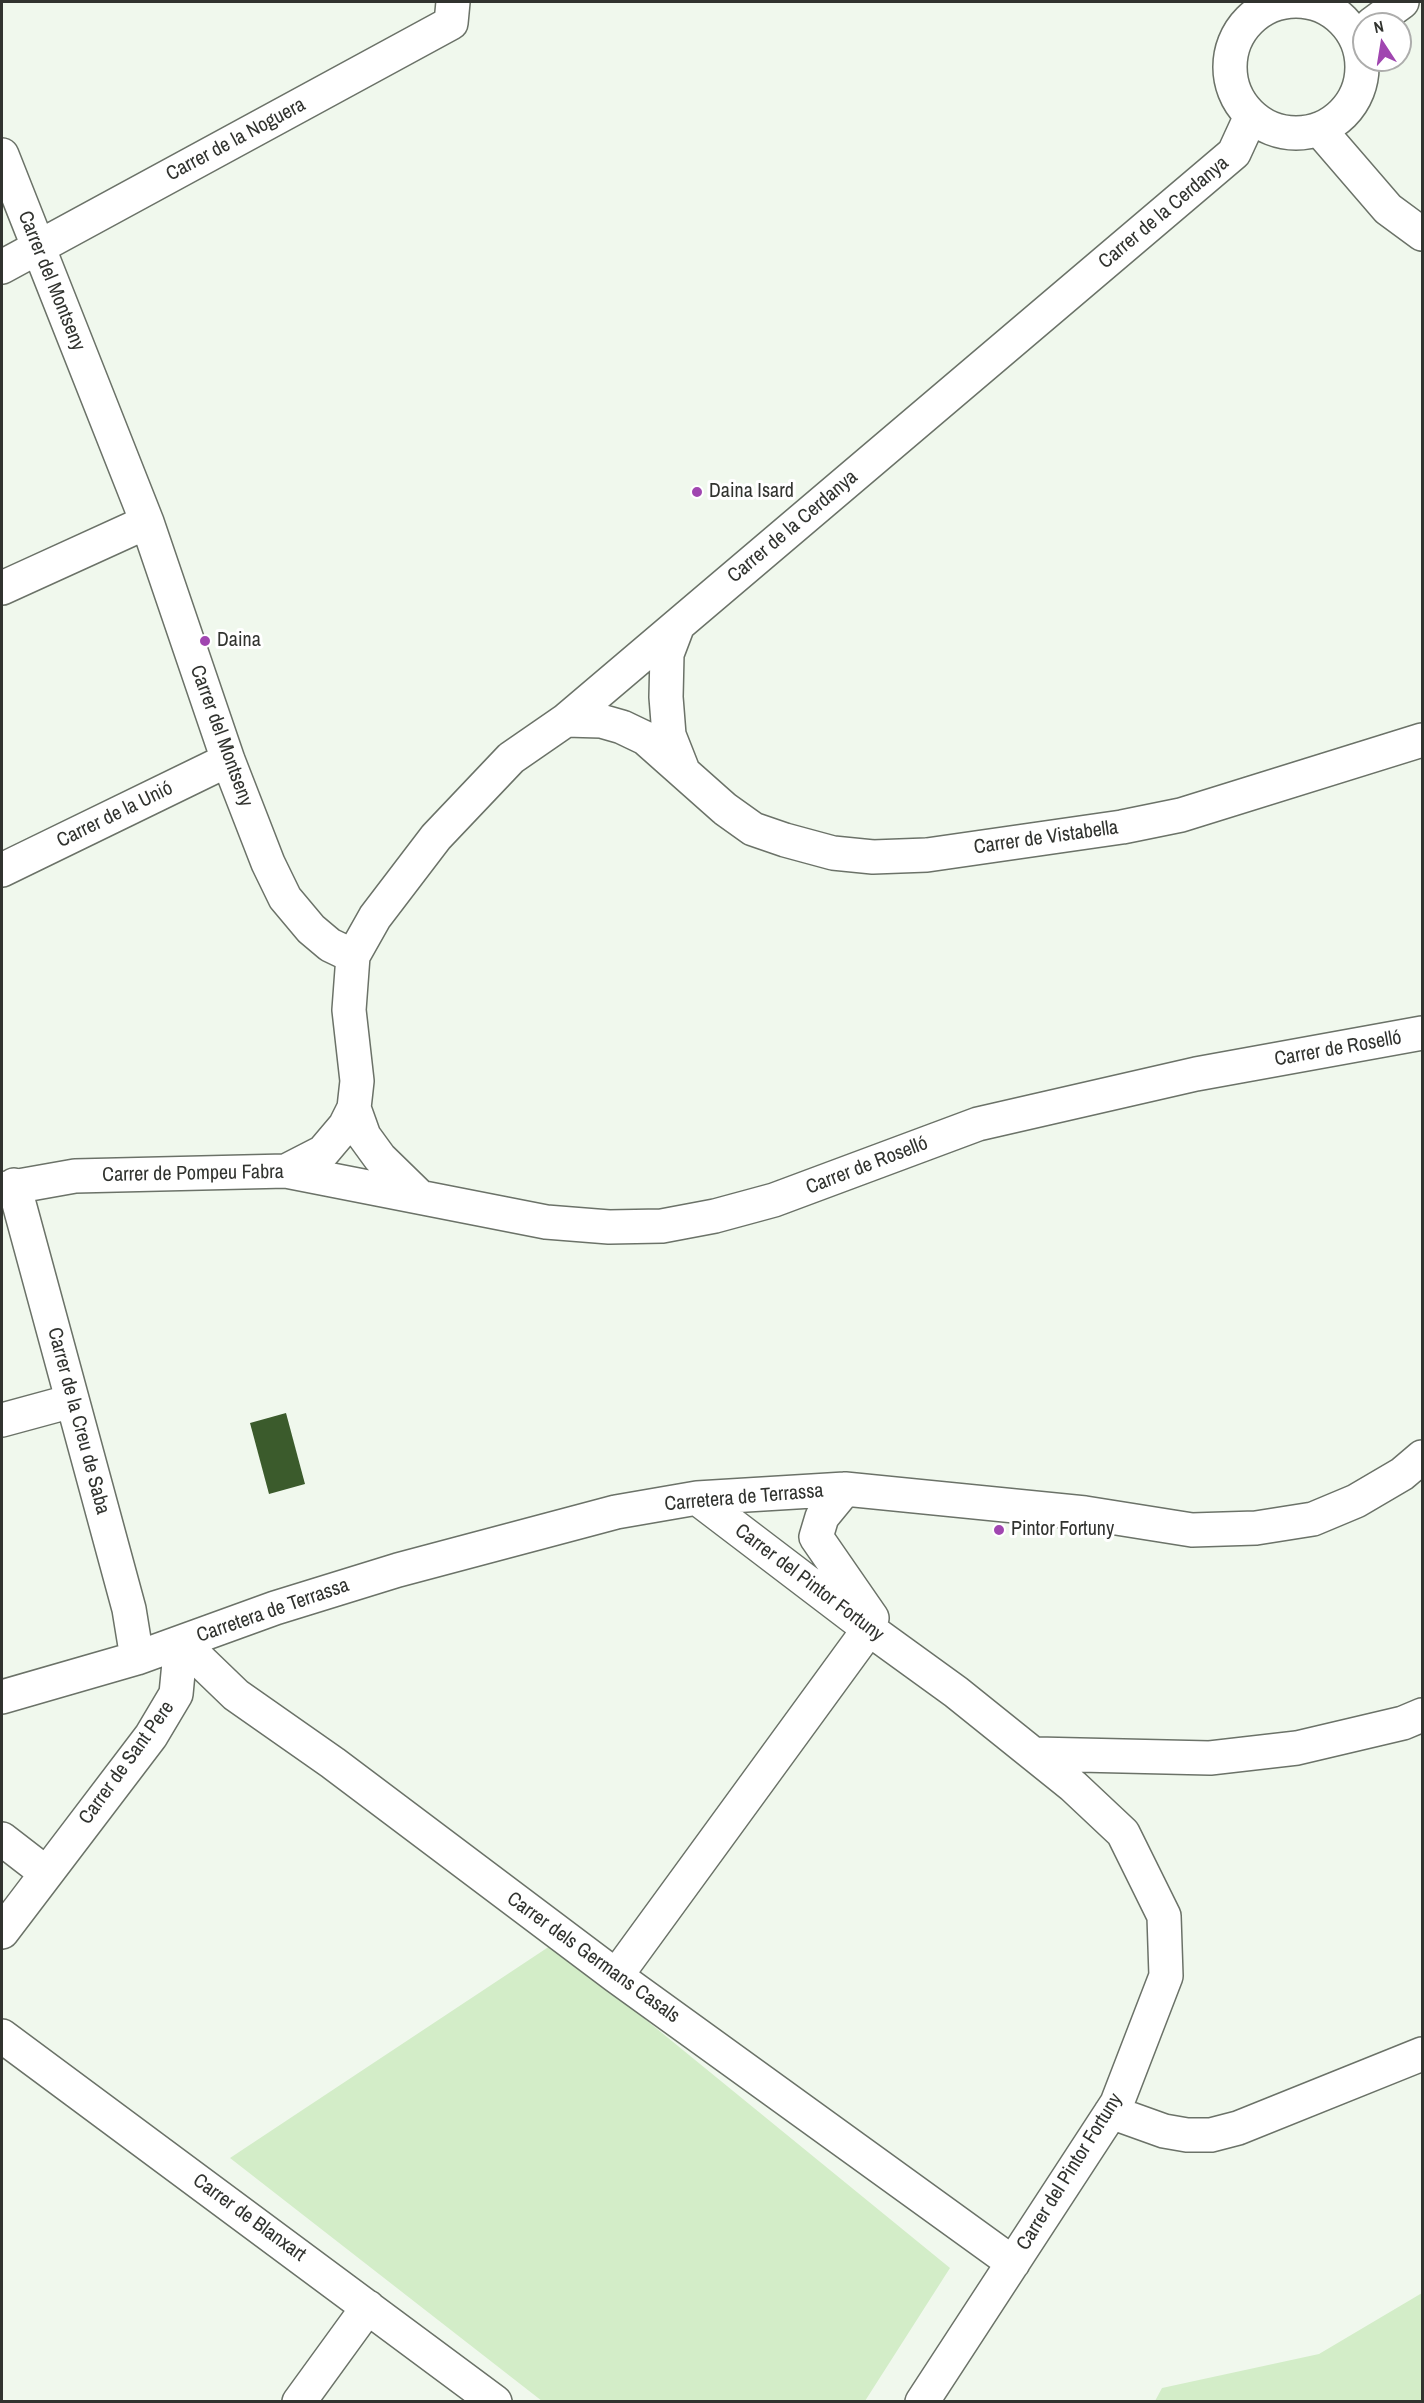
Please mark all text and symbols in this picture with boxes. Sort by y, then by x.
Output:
north arrow [1352,12,1412,72]
text: N [1372,15,1386,38]
street label: Carrer de la Noguera [162,93,310,187]
street label: Carrer de la Cerdanya [1094,152,1234,274]
street label: Carrer del Montseny [12,208,90,354]
street label: Carrer de la Cerdanya [723,466,863,588]
place label: Daina Isard [709,480,794,504]
marker: Daina Isard [690,485,704,499]
place label: Daina [217,629,261,653]
marker: Daina [198,634,212,648]
street label: Carrer del Montseny [184,662,258,810]
street label: Carrer de la Unió [53,777,177,853]
street label: Carrer de Vistabella [972,816,1120,860]
street label: Carrer de Roselló [1273,1026,1403,1072]
street label: Carrer de Roselló [803,1132,931,1200]
street label: Carrer de Pompeu Fabra [102,1160,284,1188]
street label: Carrer de la Creu de Saba [42,1325,114,1517]
street label: Carretera de Terrassa [664,1479,824,1517]
place label: Pintor Fortuny [1011,1518,1114,1542]
street label: Carrer del Pintor Fortuny [730,1519,888,1647]
marker: Pintor Fortuny [992,1523,1006,1537]
street label: Carretera de Terrassa [194,1574,352,1648]
street label: Carrer de Sant Pere [74,1697,180,1829]
street label: Carrer dels Germans Casals [502,1887,684,2029]
street label: Carrer del Pintor Fortuny [1012,2089,1128,2255]
street label: Carrer de Blanxart [188,2169,310,2267]

